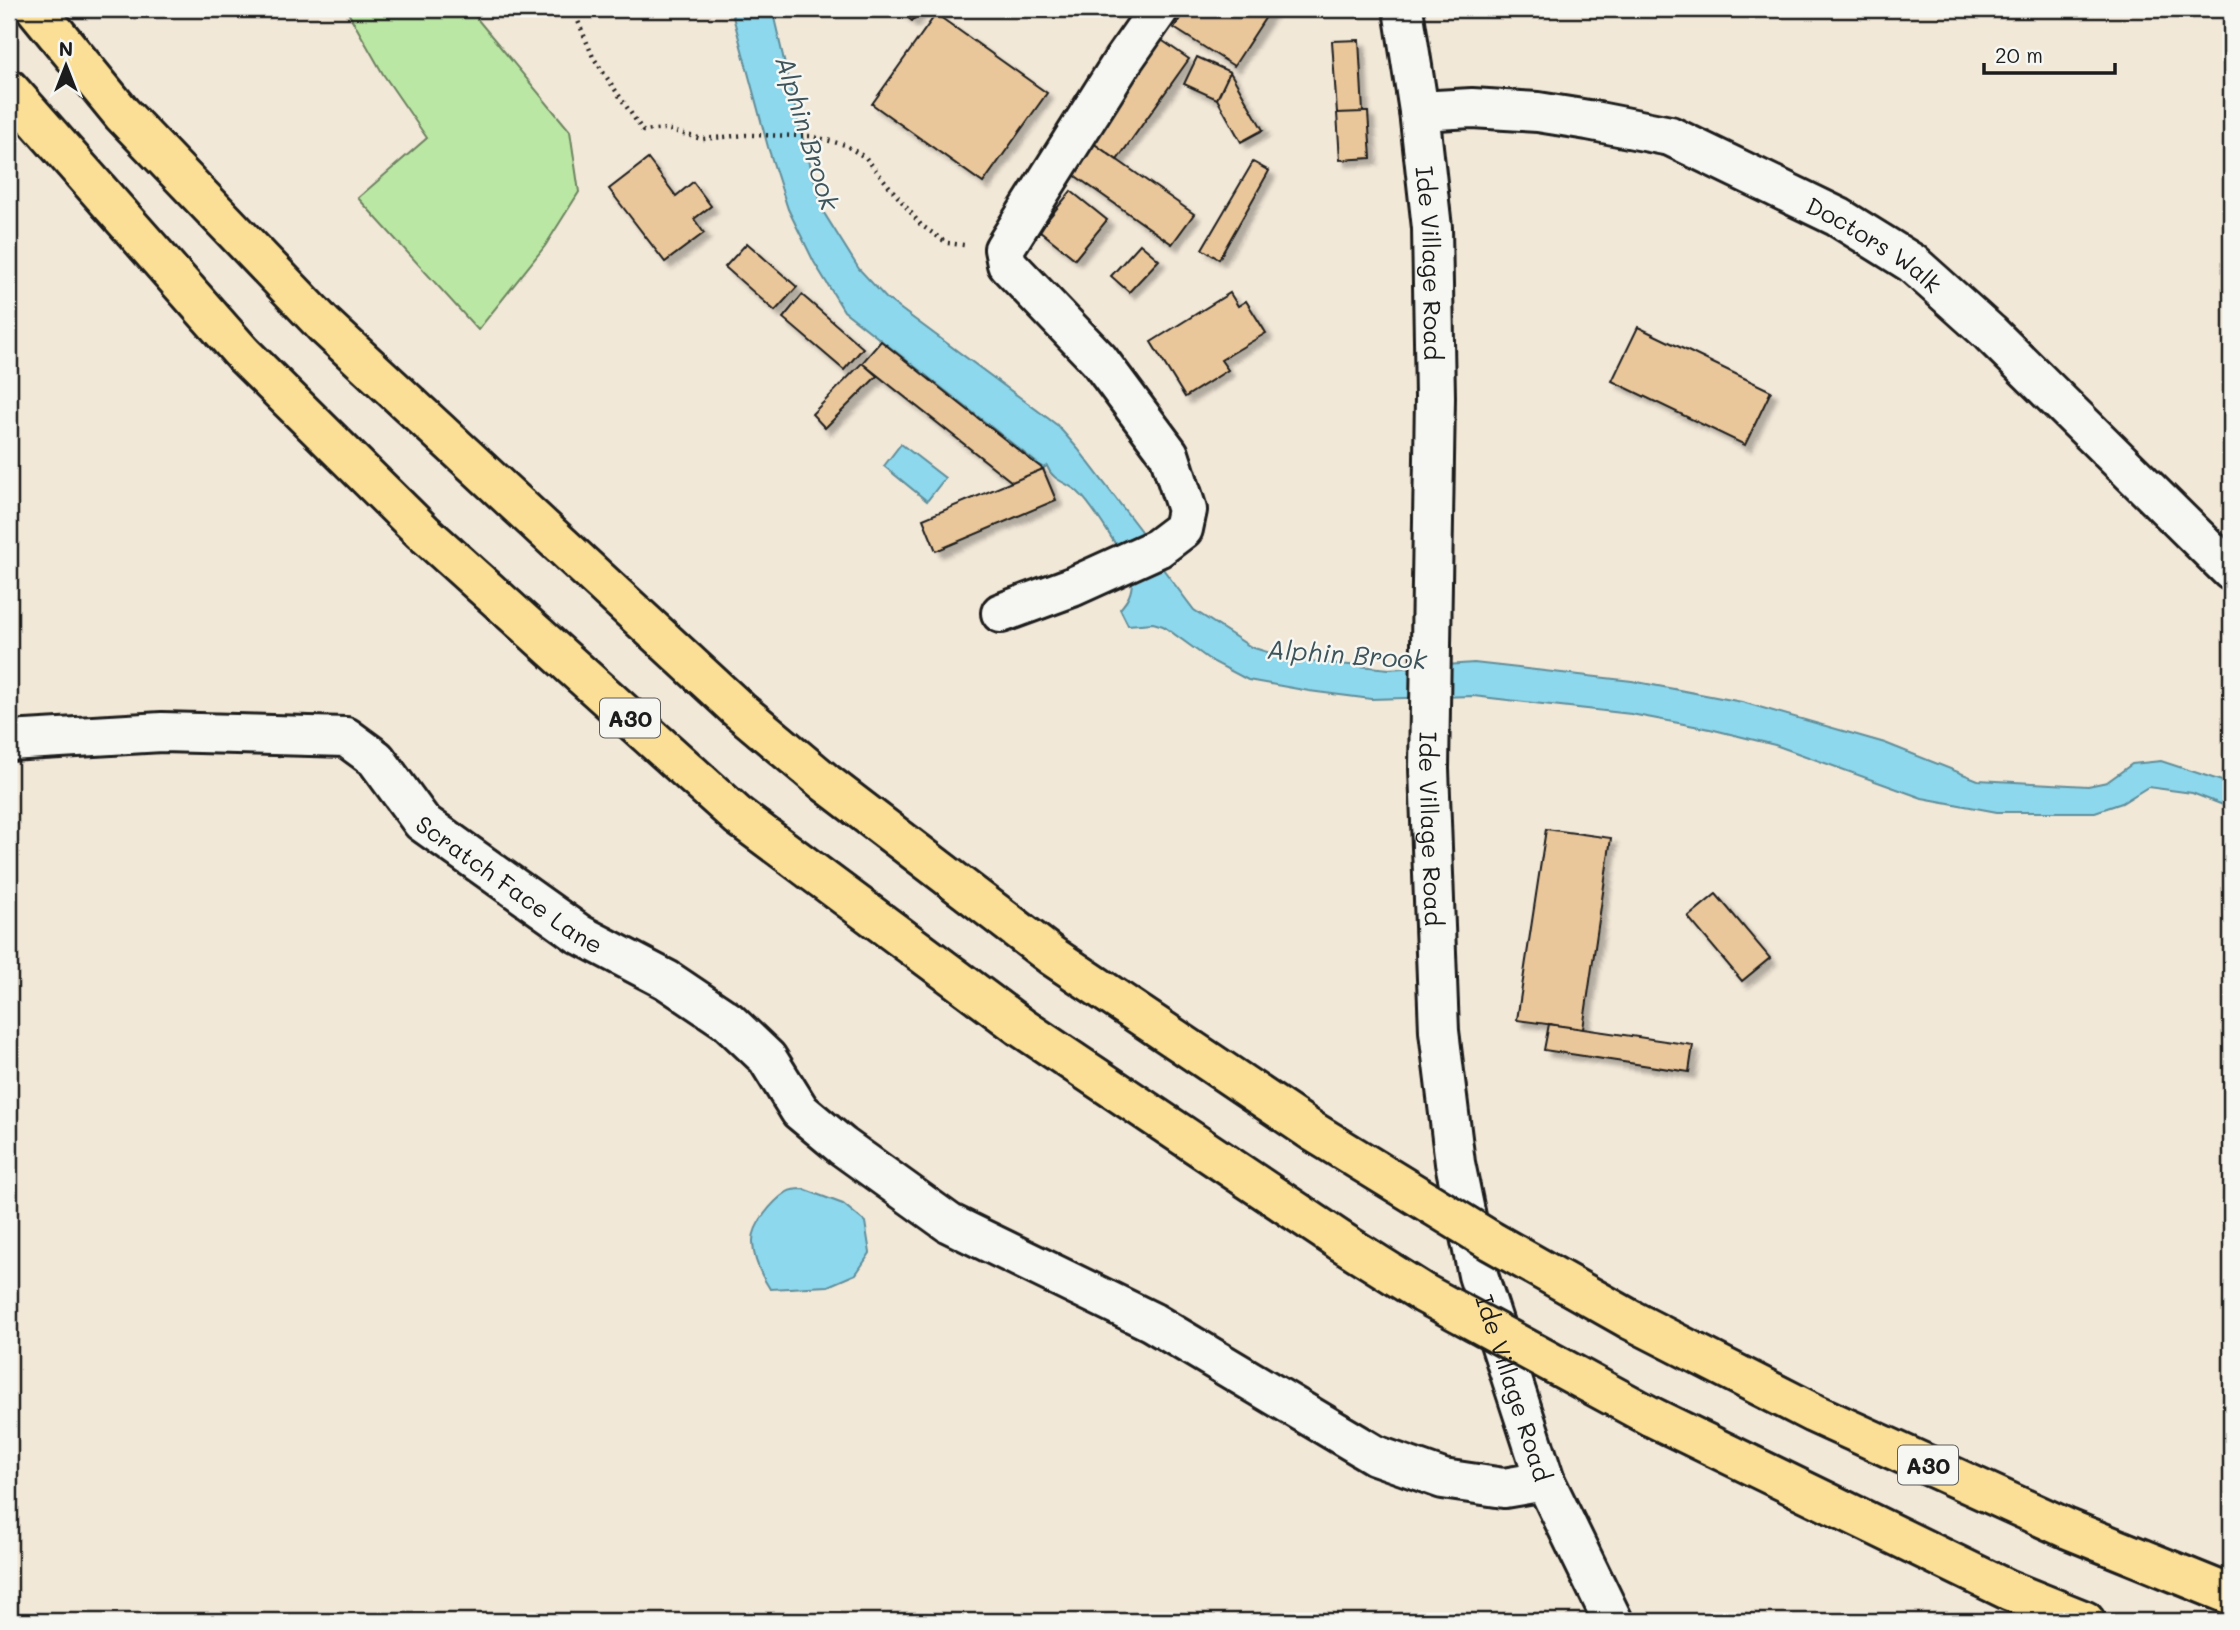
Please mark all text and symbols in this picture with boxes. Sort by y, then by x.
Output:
north arrow [32,32,102,102]
scale bar [1984,32,2116,76]
text: N [59,36,73,61]
text: 20 m [1995,41,2043,68]
water label: Alphin Brook [768,52,848,215]
street label: Ide Village Road [1410,165,1450,360]
street label: Doctors Walk [1802,189,1949,299]
water label: Alphin Brook [1266,631,1429,677]
road number: A30 [600,698,660,738]
street label: Ide Village Road [1413,732,1450,927]
street label: Scratch Face Lane [410,808,609,959]
street label: Ide Village Road [1470,1290,1559,1485]
road number: A30 [1898,1446,1958,1484]

